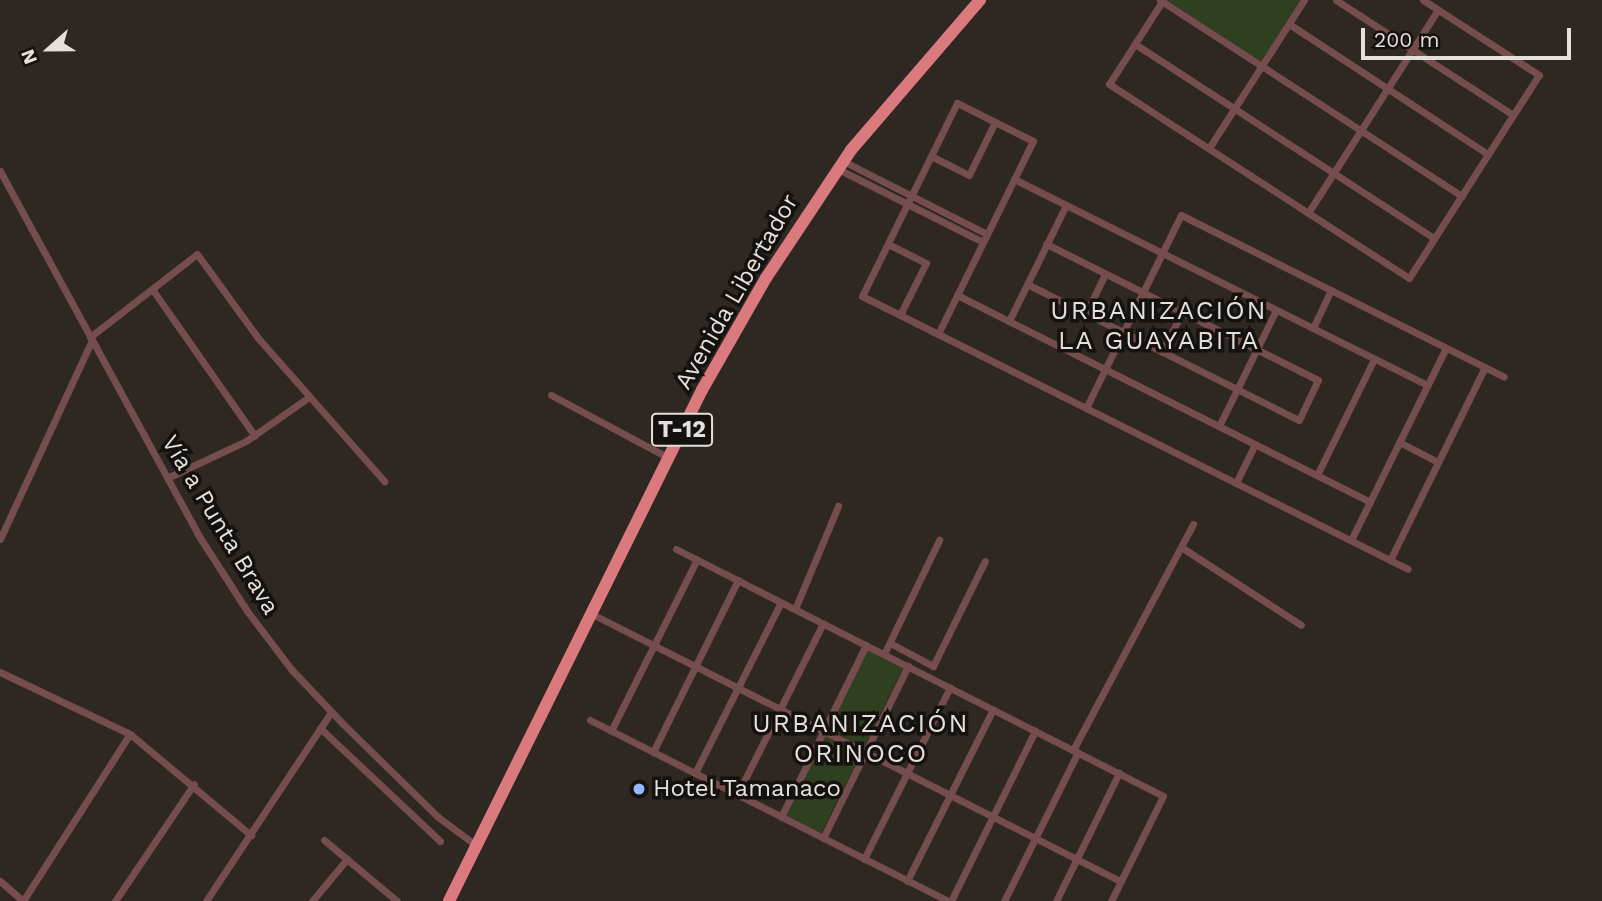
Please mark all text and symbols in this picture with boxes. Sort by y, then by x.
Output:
north arrow [14,14,84,84]
scale bar [1364,14,1574,58]
text: 200 m [1374,27,1440,52]
text: N [16,46,42,67]
street label: Avenida Libertador [669,189,805,395]
district label: URBANIZACIÓN LA GUAYABITA [1052,295,1266,356]
road number: T-12 [650,410,714,450]
street label: Vía a Punta Brava [155,430,285,620]
district label: URBANIZACIÓN ORINOCO [754,708,968,770]
place label: Hotel Tamanaco [653,775,842,803]
marker: Hotel Tamanaco [631,781,647,797]

